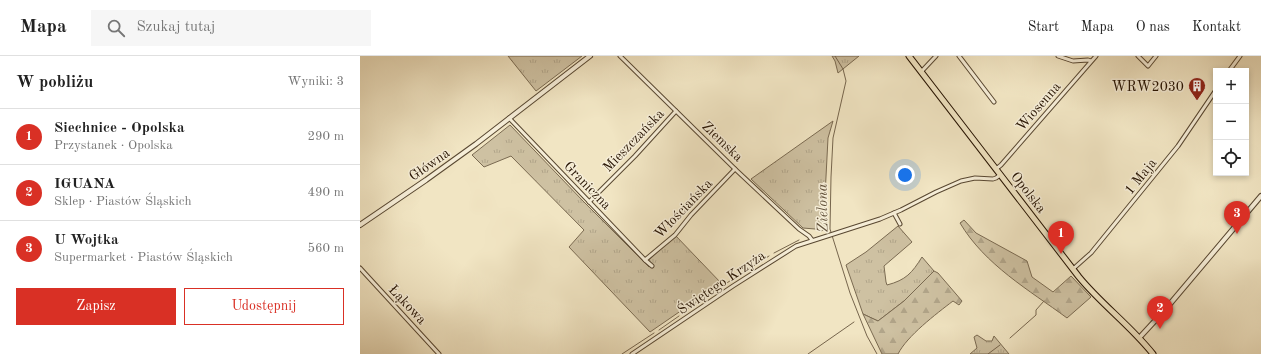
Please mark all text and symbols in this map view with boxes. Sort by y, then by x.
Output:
search box [91,10,371,46]
icon: search [105,17,127,39]
text: Mapa [20,18,67,37]
text: Szukaj tutaj [137,20,215,35]
text: Start [1028,20,1059,34]
text: Mapa [1081,20,1114,34]
text: O nas [1136,20,1170,34]
text: Kontakt [1192,20,1241,34]
map controls [1213,68,1249,176]
button: + [1213,68,1249,104]
text: W pobliżu [16,74,93,91]
text: Wyniki: 3 [288,75,344,88]
building icon: WRW2030 [1187,76,1207,101]
street label: Wiosenna [1014,80,1064,134]
place label: WRW2030 [1112,80,1184,94]
button: − [1213,104,1249,140]
street label: Mieszczańska [600,107,667,175]
street label: Ziemska [699,119,745,164]
text: Siechnice - Opolska [54,121,185,136]
text: 1 [25,130,33,143]
text: 290 m [307,130,344,143]
text: Przystanek · Opolska [54,139,173,152]
button: locate [1213,140,1249,176]
street label: Główna [407,146,452,184]
street label: 1 Maja [1122,156,1160,197]
street label: Graniczna [561,159,613,212]
your location [895,165,915,185]
street label: Opolska [1008,169,1049,216]
street label: Włościańska [652,176,715,241]
text: IGUANA [54,177,115,192]
water label: Zielona [816,183,831,233]
text: 2 [25,186,33,199]
text: 490 m [307,186,344,199]
text: Sklep · Piastów Śląskich [54,195,192,208]
pin: 3 [1224,201,1250,234]
pin: 1 [1048,221,1074,254]
text: U Wojtka [54,233,119,248]
text: 3 [25,242,33,255]
text: 560 m [307,242,344,255]
street label: Świętego Krzyża [673,245,768,317]
text: Supermarket · Piastów Śląskich [54,251,233,264]
street label: Łąkowa [386,282,429,327]
button: Zapisz [16,288,176,325]
button: Udostępnij [184,288,344,325]
pin: 2 [1147,296,1173,329]

